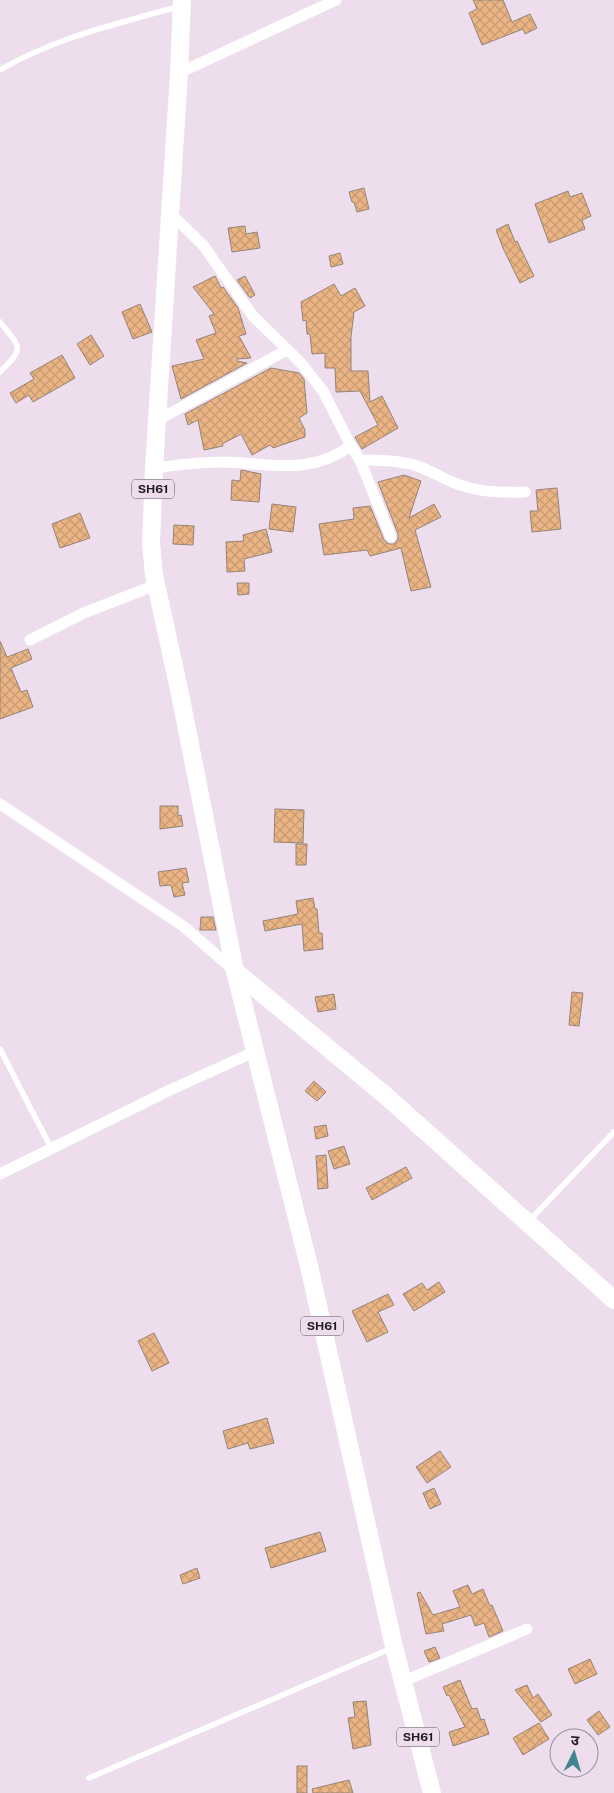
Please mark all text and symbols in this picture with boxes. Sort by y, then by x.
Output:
road number: SH61 [132,479,174,498]
road number: SH61 [301,1316,343,1335]
road number: SH61 [397,1728,439,1746]
north arrow [549,1728,599,1778]
text: उ [570,1732,581,1748]

